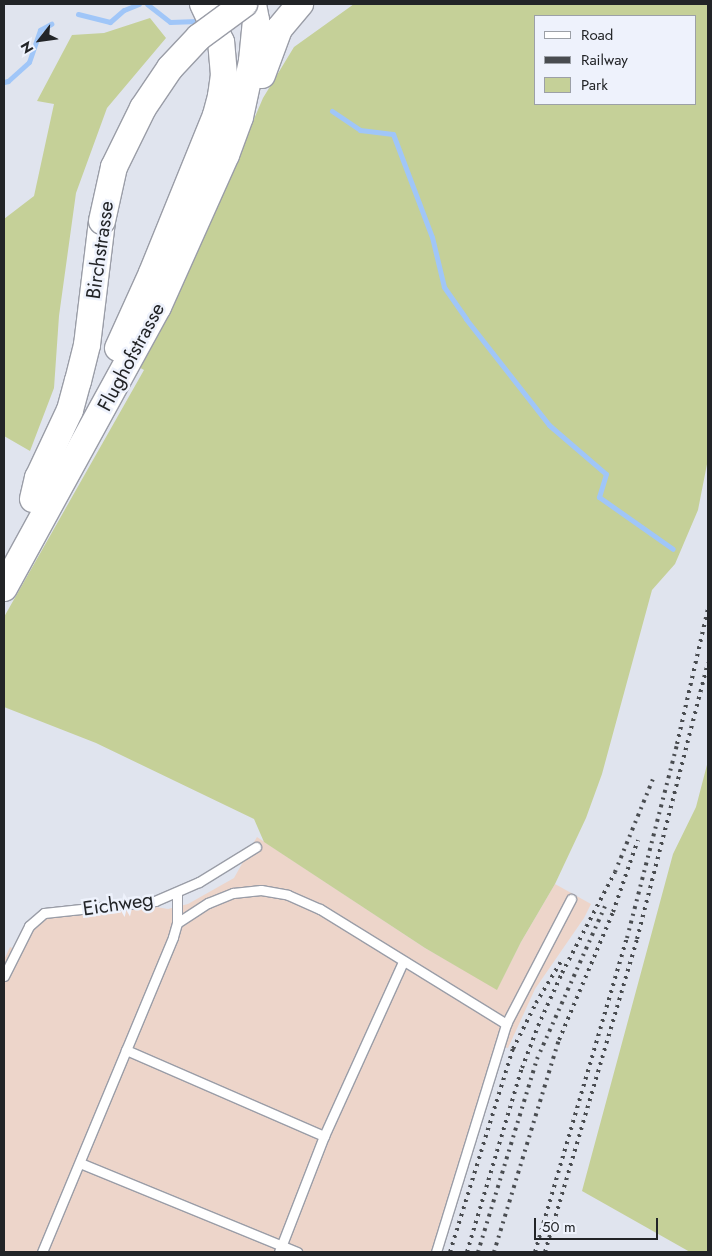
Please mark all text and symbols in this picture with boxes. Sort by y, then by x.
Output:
north arrow [15,15,65,65]
legend [534,15,697,105]
text: Road [581,24,613,46]
text: N [16,38,38,57]
text: Railway [581,49,628,71]
text: Park [581,74,608,96]
street label: Birchstrasse [81,199,119,301]
street label: Flughofstrasse [92,299,170,415]
street label: Eichweg [81,887,155,921]
scale bar [537,1208,661,1240]
text: 50 m [542,1216,576,1238]

